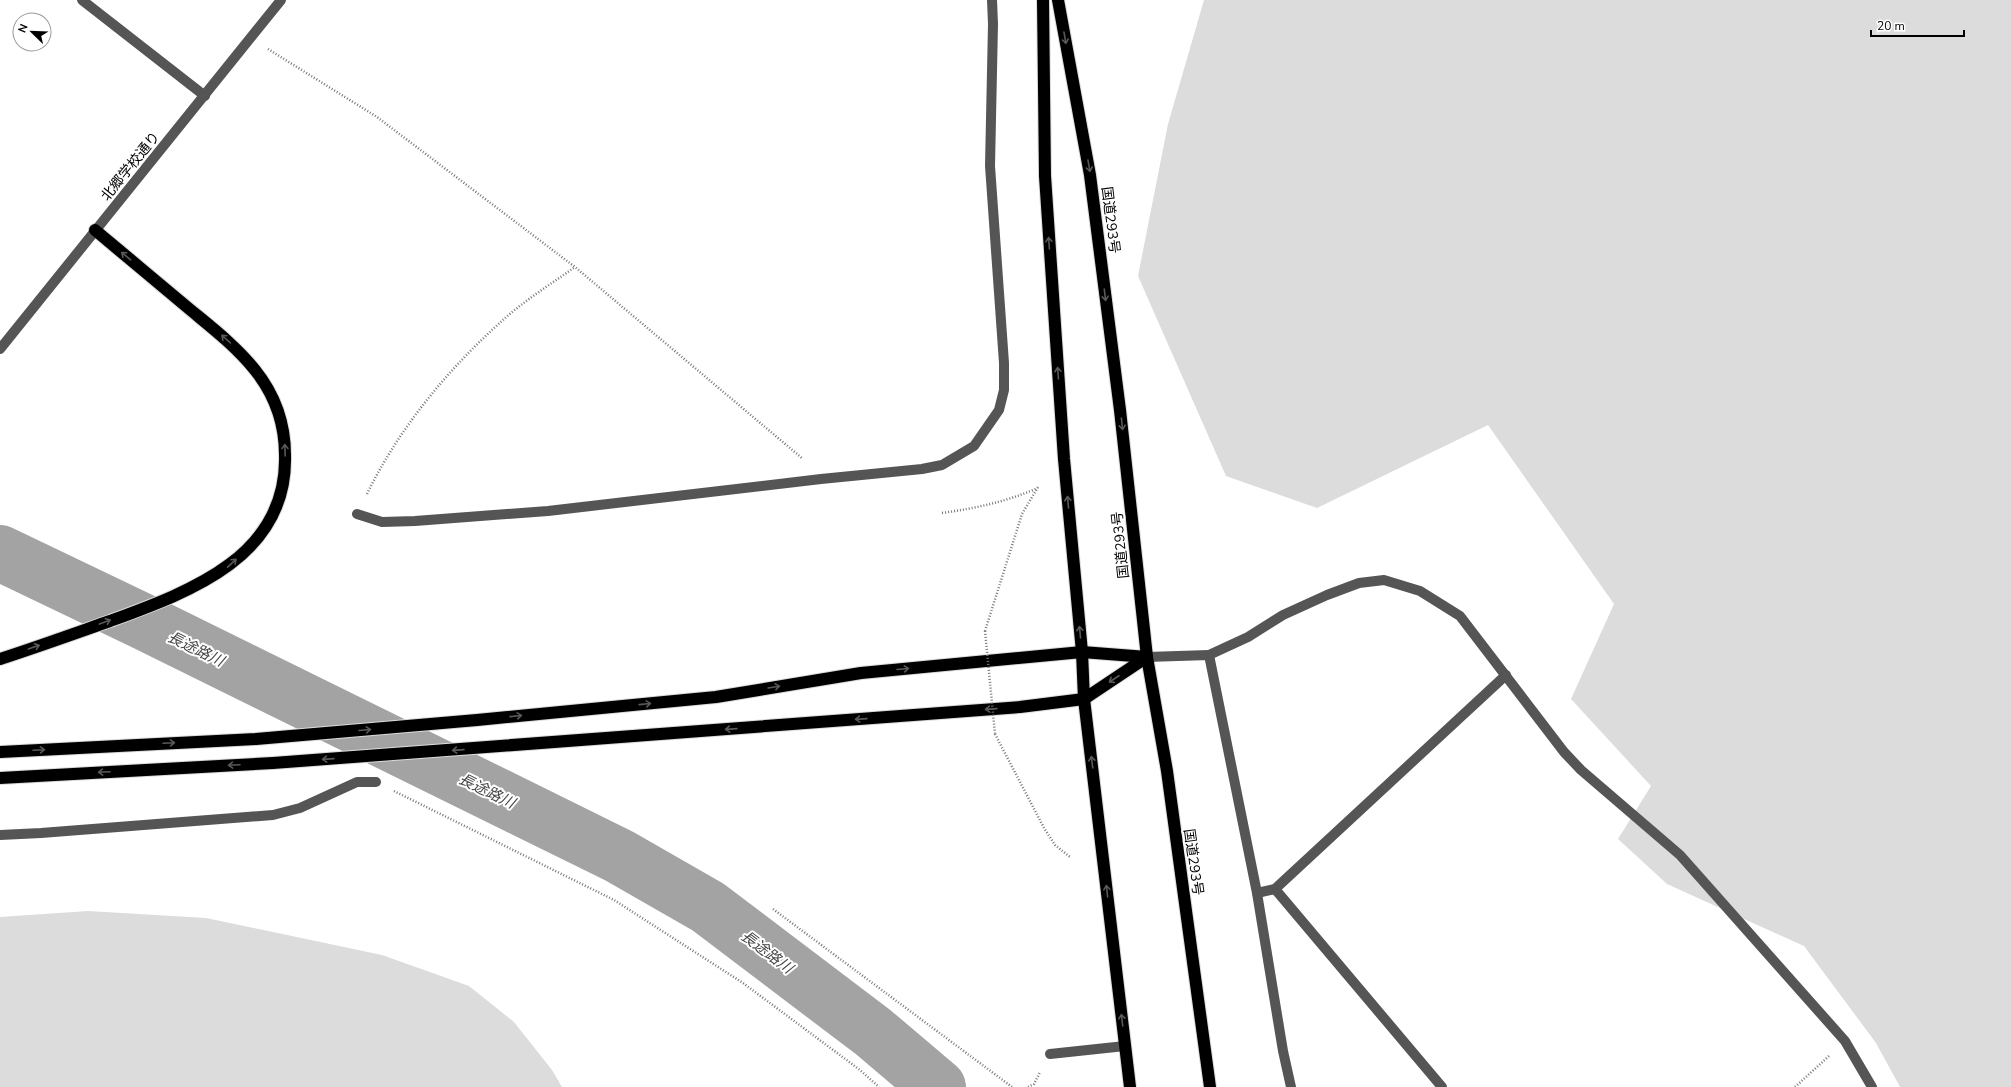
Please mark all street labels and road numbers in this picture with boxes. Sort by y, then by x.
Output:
street label: 北郷学校通り [97,128,164,205]
street label: 国道293号 [1097,186,1124,255]
street label: 国道293号 [1108,511,1133,579]
street label: 国道293号 [1179,827,1208,897]

